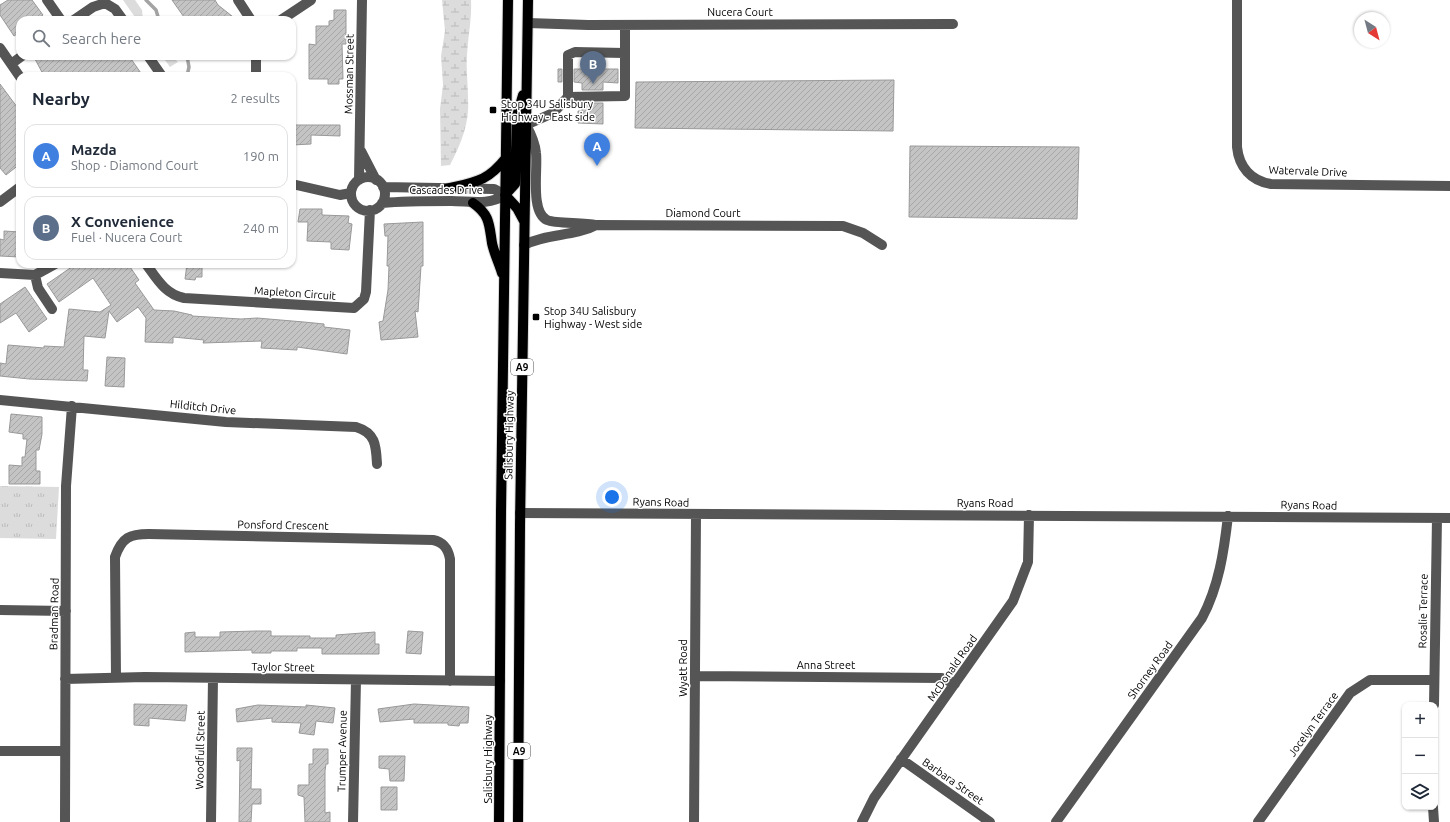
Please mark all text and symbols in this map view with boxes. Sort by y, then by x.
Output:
street label: Nucera Court [707,6,773,18]
north arrow [1354,12,1390,48]
search box [16,16,296,60]
icon: search [30,27,52,49]
text: Search here [62,30,141,47]
street label: Mossman Street [342,33,356,114]
pin: B [580,51,606,84]
text: Nearby [32,89,90,108]
text: 2 results [230,91,280,105]
place label: Stop 34U Salisbury Highway - East side [501,98,595,123]
marker: Stop 34U Salisbury Highway - East side [488,105,498,115]
pin: A [584,133,610,166]
text: Mazda [71,141,117,158]
text: A [41,149,51,163]
text: 190 m [243,149,279,163]
text: Shop · Diamond Court [71,158,198,172]
street label: Watervale Drive [1268,164,1348,178]
street label: Cascades Drive [409,184,483,196]
street label: Diamond Court [665,207,741,219]
text: X Convenience [71,213,174,230]
text: B [42,221,50,235]
text: 240 m [243,221,279,235]
text: Fuel · Nucera Court [71,230,182,244]
street label: Mapleton Circuit [254,284,337,302]
place label: Stop 34U Salisbury Highway - West side [544,305,642,330]
marker: Stop 34U Salisbury Highway - West side [531,312,541,322]
road number: A9 [511,359,533,375]
street label: Salisbury Highway [502,390,516,480]
street label: Hilditch Drive [169,398,237,416]
your location [602,487,622,507]
street label: Ryans Road [633,496,689,508]
street label: Ryans Road [957,497,1013,509]
street label: Ryans Road [1281,499,1337,511]
street label: Ponsford Crescent [237,518,329,532]
street label: Rosalie Terrace [1416,574,1430,648]
street label: Bradman Road [47,578,61,650]
street label: McDonald Road [925,633,979,703]
street label: Wyatt Road [677,639,689,697]
street label: Shorney Road [1125,639,1175,701]
street label: Anna Street [797,659,856,671]
street label: Taylor Street [251,660,315,674]
street label: Jocelyn Terrace [1286,689,1340,759]
map controls [1402,702,1438,810]
button: + [1402,702,1438,738]
street label: Woodfull Street [193,710,207,789]
street label: Trumper Avenue [335,710,349,792]
street label: Salisbury Highway [482,714,494,804]
button: − [1402,738,1438,774]
road number: A9 [508,743,530,759]
street label: Barbara Street [920,755,986,807]
button: layers [1402,774,1438,810]

